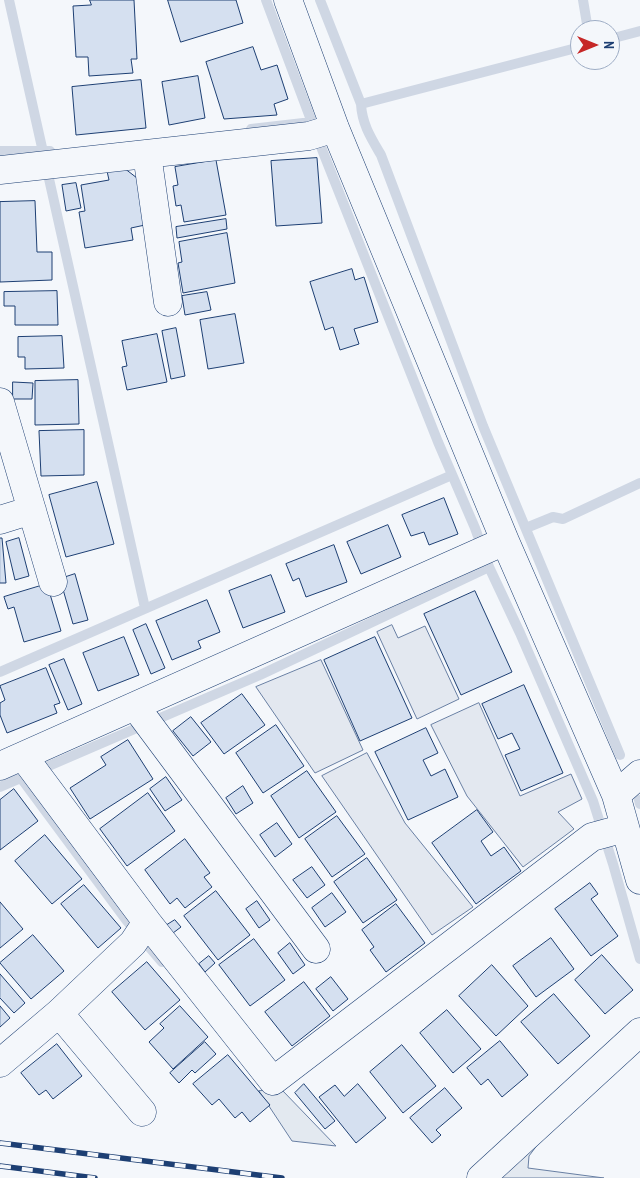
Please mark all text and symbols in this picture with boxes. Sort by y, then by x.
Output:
north arrow [570,20,620,70]
text: N [600,41,618,49]

